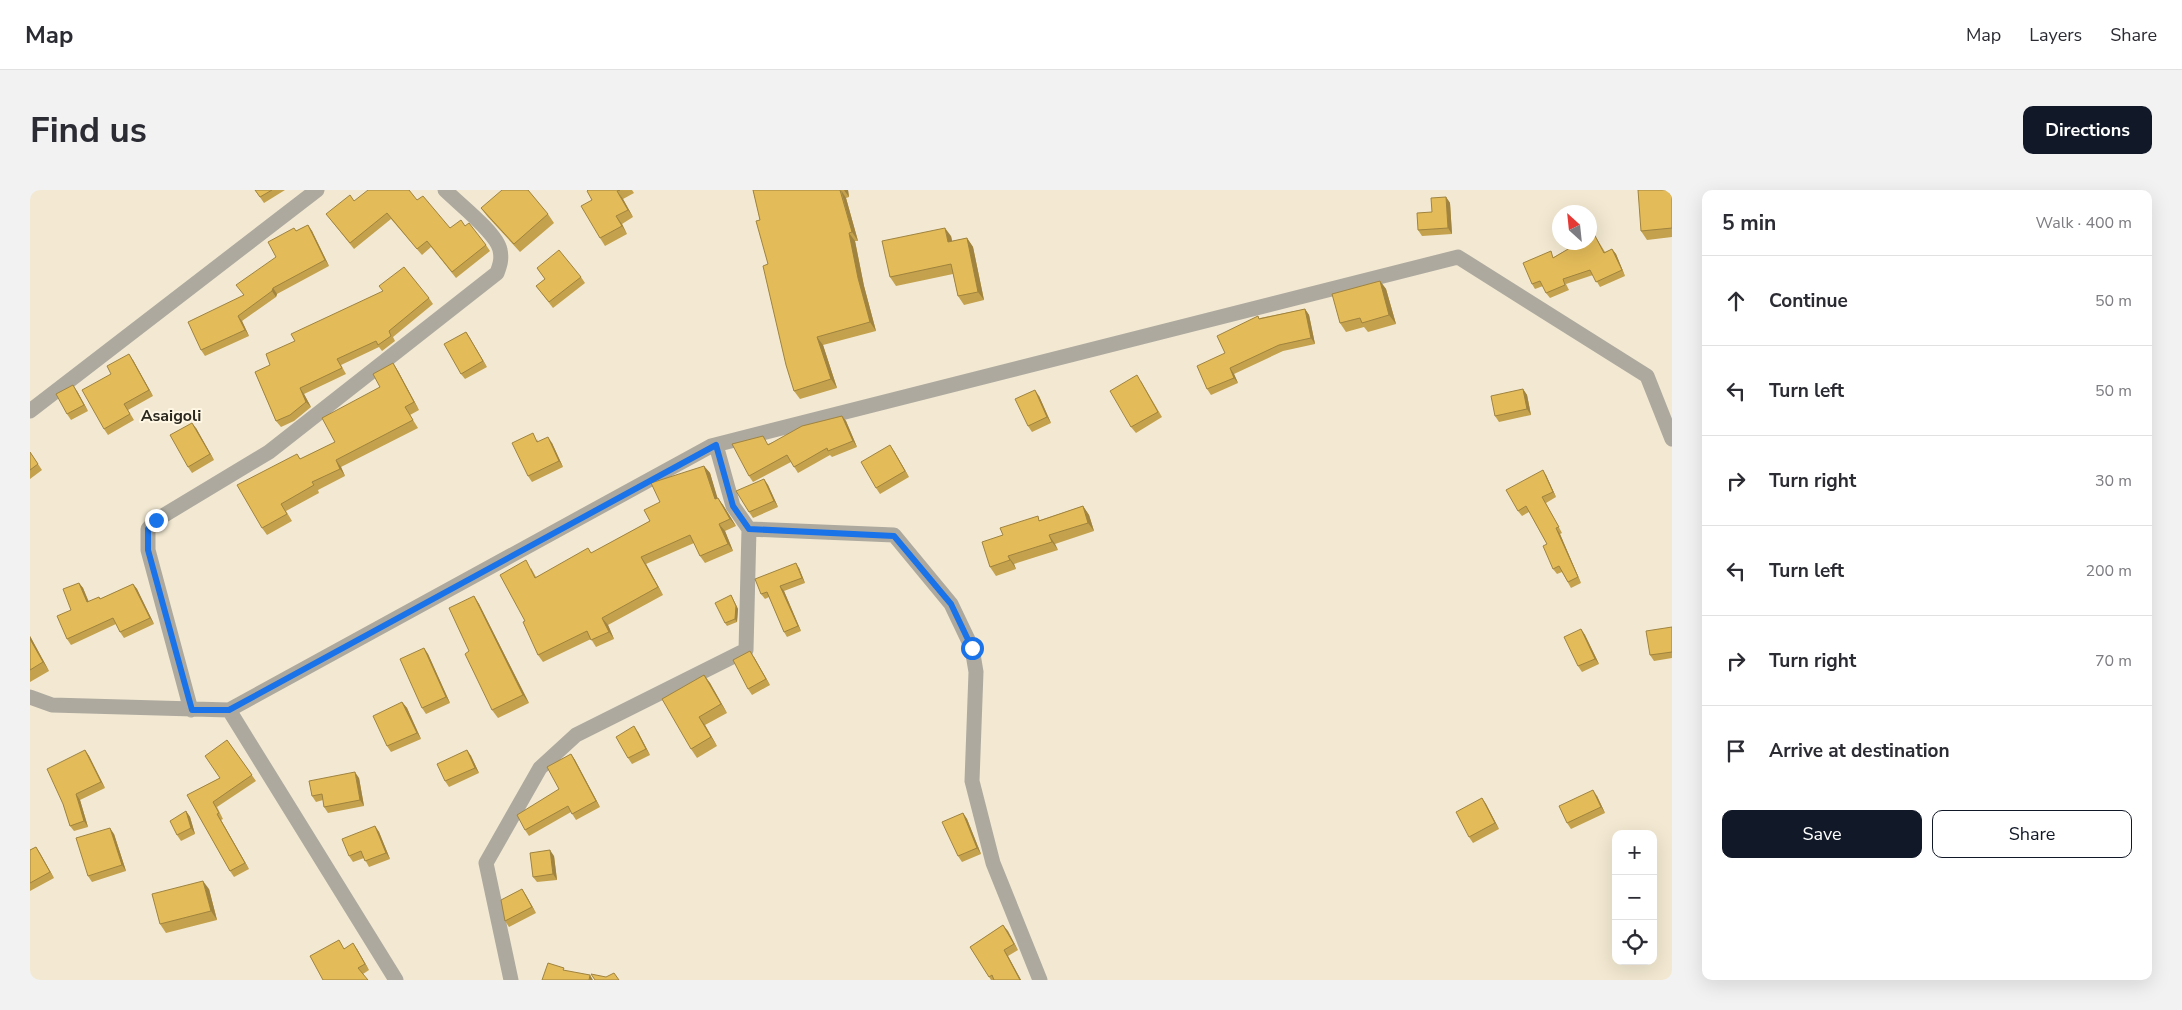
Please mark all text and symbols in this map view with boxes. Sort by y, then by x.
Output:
text: Map [25,19,73,51]
text: Map [1966,23,2001,47]
text: Layers [2029,23,2082,47]
text: Share [2110,23,2157,47]
button: Directions [2023,106,2152,154]
text: Find us [30,107,147,154]
north arrow [1552,205,1597,250]
text: 5 min [1722,209,1776,237]
text: Walk · 400 m [2036,212,2132,234]
icon: ahead [1722,287,1750,315]
text: Continue [1769,288,1848,314]
text: 50 m [2095,290,2132,312]
icon: left [1722,377,1750,405]
text: Turn left [1769,378,1844,404]
text: 50 m [2095,380,2132,402]
district label: Asaigoli [141,405,201,427]
icon: right [1722,467,1750,495]
text: Turn right [1769,468,1856,494]
text: 30 m [2095,470,2132,492]
route end [145,509,168,532]
icon: left [1722,557,1750,585]
text: Turn left [1769,558,1844,584]
text: 200 m [2085,560,2132,582]
route start [961,637,984,660]
icon: right [1722,647,1750,675]
text: Turn right [1769,648,1856,674]
text: 70 m [2095,650,2132,672]
icon: arrive [1722,737,1750,765]
text: Arrive at destination [1769,738,1950,764]
button: Save [1722,810,1922,858]
button: Share [1932,810,2132,858]
map controls [1612,830,1657,965]
button: + [1612,830,1657,875]
button: − [1612,875,1657,920]
button: locate [1612,920,1657,965]

